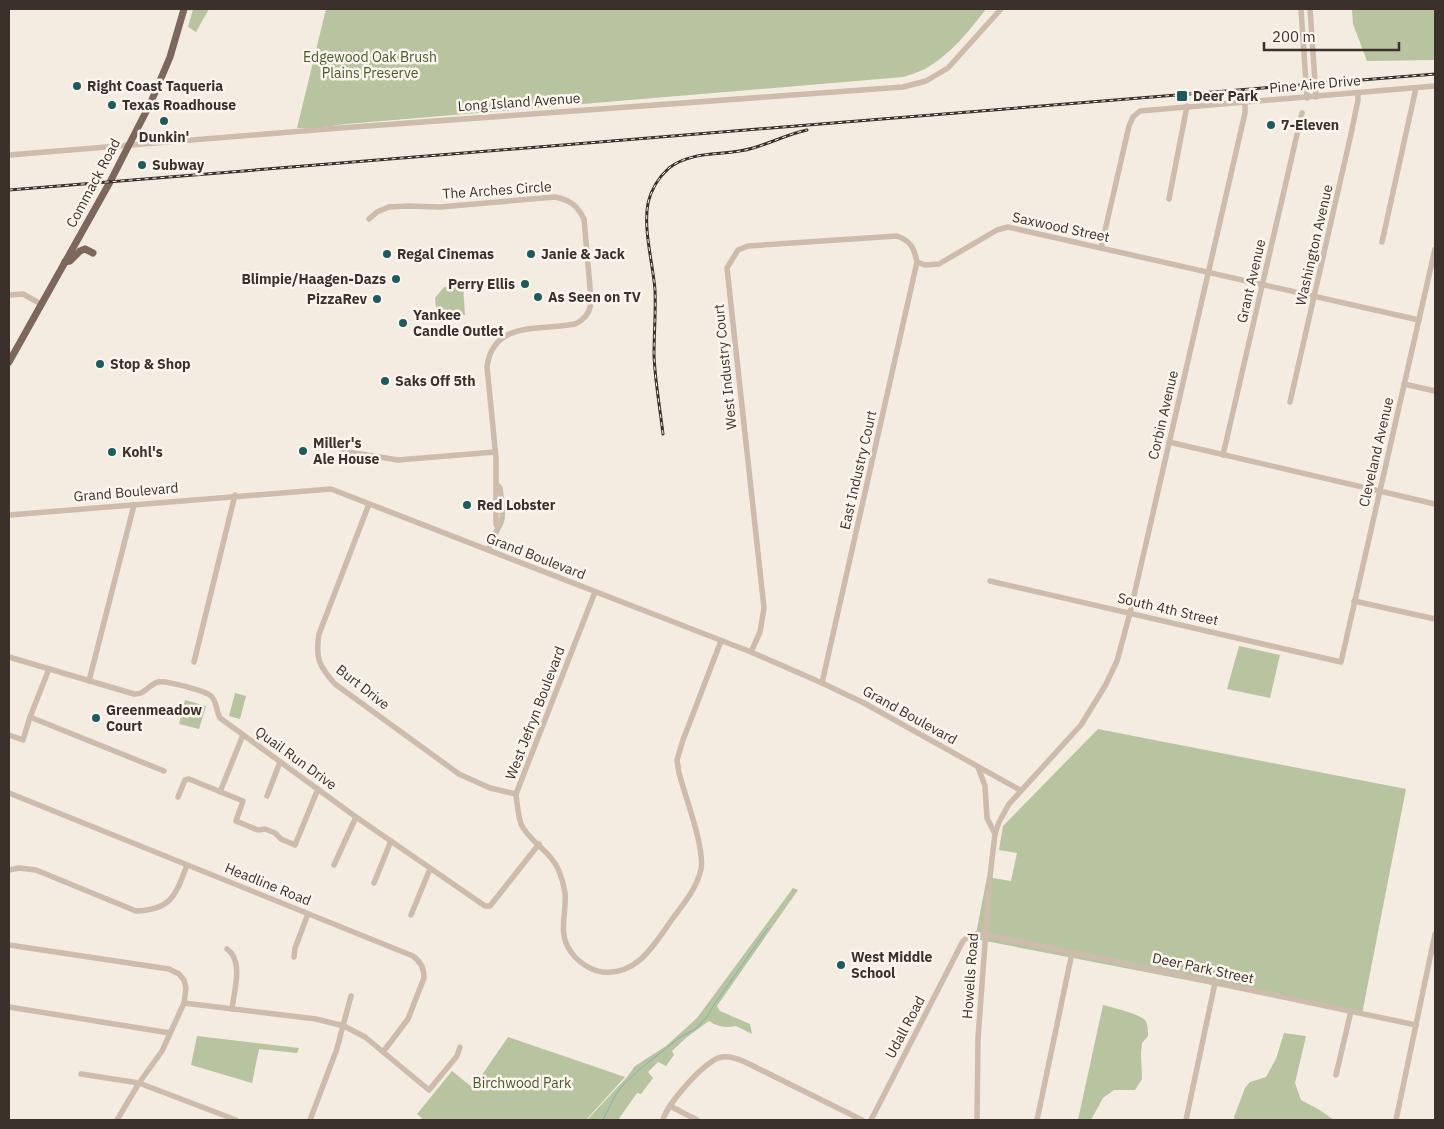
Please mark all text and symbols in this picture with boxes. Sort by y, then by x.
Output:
scale bar [1264,20,1399,52]
text: 200 m [1272,27,1316,46]
park label: Edgewood Oak Brush Plains Preserve [303,48,437,82]
street label: Pine Aire Drive [1268,71,1362,97]
place label: Right Coast Taqueria [87,77,223,95]
marker: Right Coast Taqueria [71,80,83,92]
place label: Deer Park [1193,87,1259,105]
street label: Long Island Avenue [457,89,581,115]
marker: Deer Park [1175,89,1189,103]
place label: Texas Roadhouse [122,96,236,114]
marker: Texas Roadhouse [106,99,118,111]
marker: Dunkin' [158,115,170,127]
place label: 7-Eleven [1281,116,1339,134]
marker: 7-Eleven [1265,119,1277,131]
place label: Dunkin' [139,128,189,146]
street label: Commack Road [62,135,124,231]
place label: Subway [152,156,205,174]
marker: Subway [136,159,148,171]
street label: The Arches Circle [442,177,553,203]
street label: Washington Avenue [1291,182,1337,307]
street label: Saxwood Street [1011,208,1111,246]
street label: Grant Avenue [1233,237,1269,325]
place label: Regal Cinemas [397,245,494,263]
place label: Janie & Jack [541,245,626,263]
marker: Regal Cinemas [381,248,393,260]
marker: Janie & Jack [525,248,537,260]
place label: Blimpie/Haagen-Dazs [241,270,386,288]
marker: Blimpie/Haagen-Dazs [390,273,402,285]
place label: Perry Ellis [448,275,515,293]
marker: Perry Ellis [519,278,531,290]
place label: As Seen on TV [548,288,641,306]
place label: PizzaRev [307,290,367,308]
marker: As Seen on TV [532,291,544,303]
marker: PizzaRev [371,293,383,305]
street label: West Industry Court [709,303,741,431]
place label: Yankee Candle Outlet [413,306,504,340]
marker: Yankee Candle Outlet [397,317,409,329]
place label: Stop & Shop [110,355,191,373]
marker: Stop & Shop [94,358,106,370]
street label: Corbin Avenue [1144,368,1182,462]
place label: Saks Off 5th [395,372,476,390]
marker: Saks Off 5th [379,375,391,387]
street label: Cleveland Avenue [1355,395,1397,509]
street label: East Industry Court [836,408,881,531]
place label: Miller's Ale House [313,434,379,468]
place label: Kohl's [122,443,163,461]
marker: Miller's Ale House [297,445,309,457]
marker: Kohl's [106,446,118,458]
street label: Grand Boulevard [73,478,179,506]
place label: Red Lobster [477,496,556,514]
marker: Red Lobster [461,499,473,511]
street label: Grand Boulevard [484,529,588,583]
street label: South 4th Street [1116,589,1220,629]
street label: West Jefryn Boulevard [501,644,569,782]
street label: Burt Drive [333,661,394,714]
street label: Grand Boulevard [860,682,960,748]
place label: Greenmeadow Court [106,701,202,735]
marker: Greenmeadow Court [90,712,102,724]
street label: Quail Run Drive [252,722,341,794]
street label: Headline Road [222,858,314,910]
street label: Howells Road [958,933,982,1019]
place label: West Middle School [851,948,932,982]
street label: Deer Park Street [1151,948,1255,988]
marker: West Middle School [835,959,847,971]
street label: Udall Road [881,993,929,1061]
park label: Birchwood Park [473,1074,572,1092]

